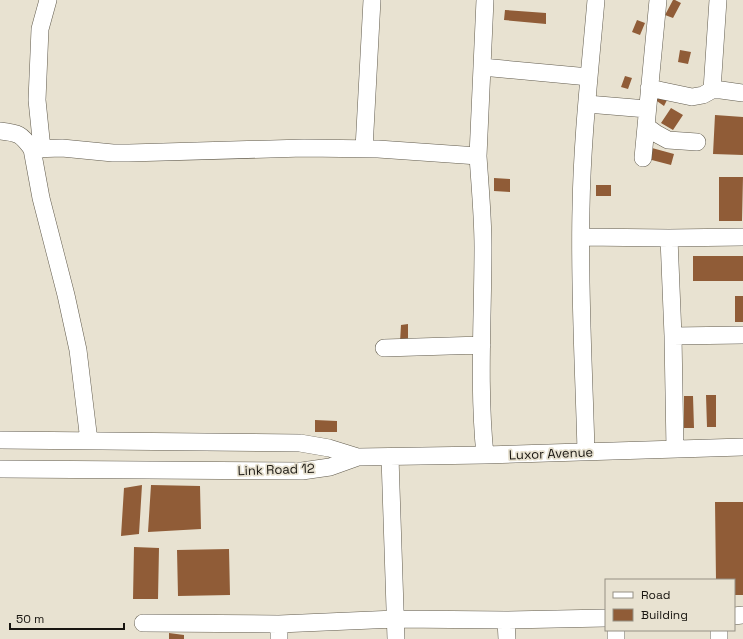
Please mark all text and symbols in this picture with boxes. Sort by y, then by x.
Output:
street label: Luxor Avenue [509,444,593,463]
street label: Link Road 12 [237,460,315,479]
legend [605,579,735,631]
text: Road [641,587,670,603]
scale bar [10,605,124,631]
text: Building [641,607,688,623]
text: 50 m [16,611,44,627]

